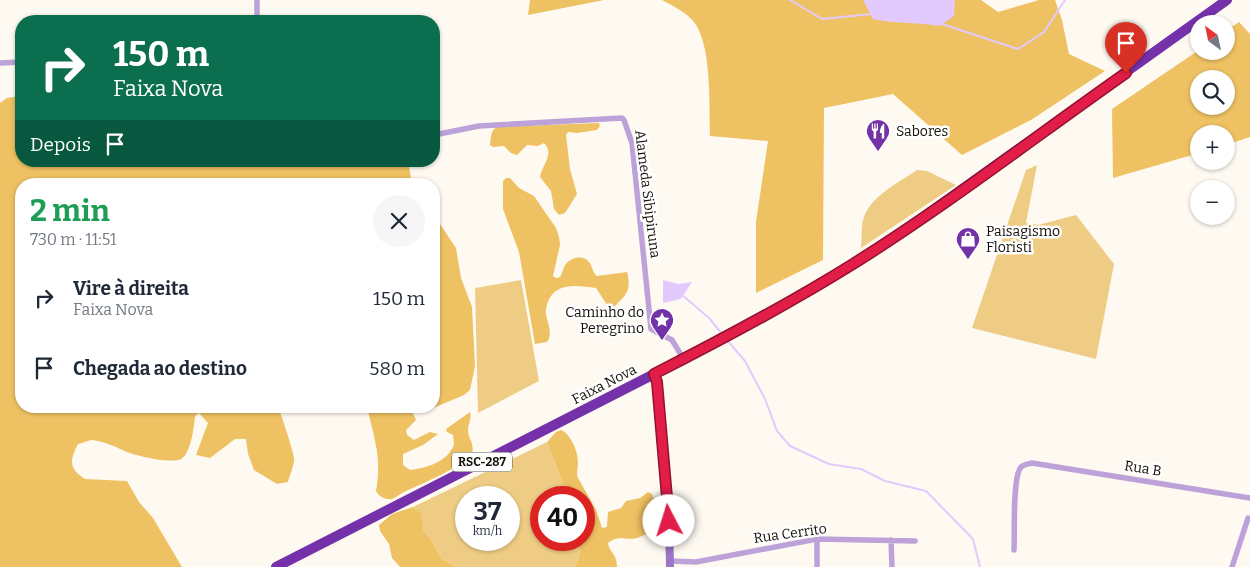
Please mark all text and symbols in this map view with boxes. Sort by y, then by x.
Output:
north arrow [1190,15,1235,60]
map controls [1190,15,1235,225]
pin [1105,22,1147,73]
icon: arrive [1112,29,1140,57]
text: 150 m [113,33,209,75]
icon: right [30,35,95,100]
button: search [1190,70,1235,115]
text: Faixa Nova [113,75,223,102]
restaurant icon: Sabores [865,118,891,152]
place label: Sabores [896,123,948,140]
button: + [1190,125,1235,170]
street label: Alameda Sibipiruna [631,129,664,259]
icon: arrive [101,130,129,158]
text: Depois [30,133,91,156]
button: − [1190,180,1235,225]
text: 2 min [30,193,110,229]
button: close [373,195,425,247]
place label: Paisagismo Floristi [986,223,1060,256]
shop icon: Paisagismo Floristi [955,226,981,260]
text: 730 m · 11:51 [30,230,117,249]
text: Vire à direita [73,277,189,300]
icon: right [30,284,58,312]
text: 150 m [373,287,425,310]
text: Faixa Nova [73,300,153,319]
place label: Caminho do Peregrino [565,304,644,337]
place icon: Caminho do Peregrino [649,307,675,341]
icon: arrive [30,354,58,382]
text: Chegada ao destino [73,357,247,380]
text: 580 m [369,357,425,380]
street label: Faixa Nova [569,361,640,408]
road number: RSC-287 [452,452,512,472]
street label: Rua B [1123,457,1163,480]
speed limit sign: 40 [530,486,595,551]
position arrow [642,494,694,546]
text: 37 [474,497,501,527]
street label: Rua Cerrito [752,520,828,547]
text: km/h [473,524,502,538]

